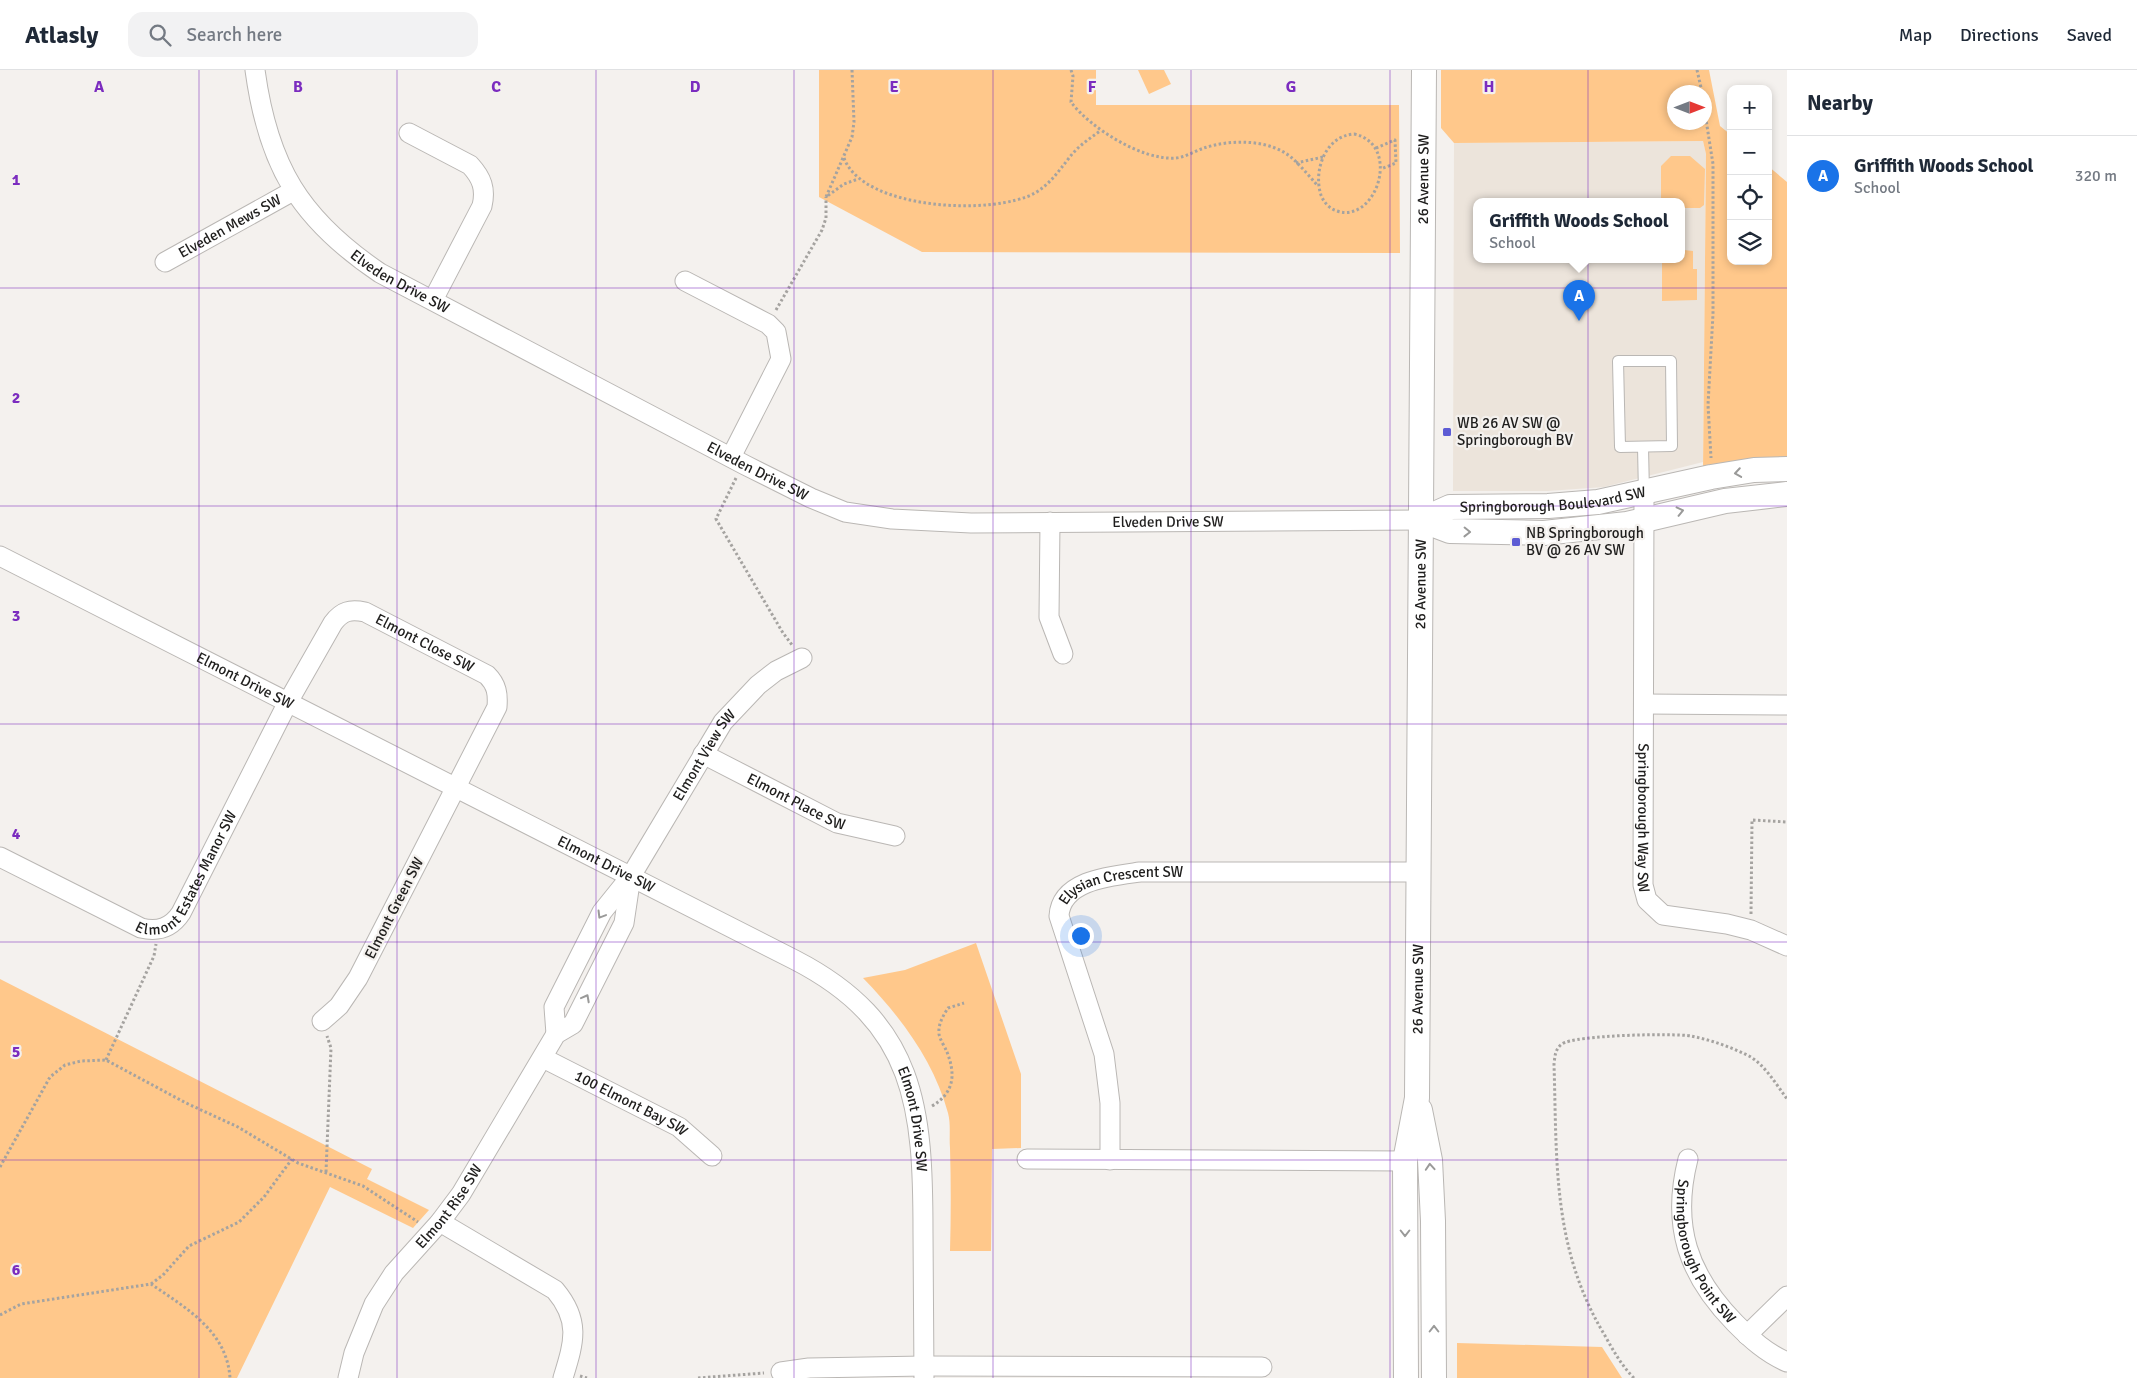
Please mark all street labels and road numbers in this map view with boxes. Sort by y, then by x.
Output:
street label: 26 Avenue SW [1414,134,1433,224]
street label: Elveden Mews SW [175,190,284,262]
street label: Elveden Drive SW [347,246,453,317]
street label: Elveden Drive SW [704,438,812,504]
street label: Springborough Boulevard SW [1460,483,1648,516]
street label: Elveden Drive SW [1112,512,1224,531]
street label: 26 Avenue SW [1411,539,1430,629]
street label: Elmont Close SW [372,610,477,676]
street label: Elmont Drive SW [193,648,297,713]
street label: Elmont View SW [669,705,739,804]
street label: Springborough Way SW [1633,743,1654,895]
street label: Elmont Place SW [744,769,848,834]
street label: Elmont Estates Manor SW [132,807,241,939]
street label: Elmont Drive SW [554,832,658,896]
street label: Elmont Green SW [361,854,427,962]
street label: Elysian Crescent SW [1055,863,1183,908]
street label: 26 Avenue SW [1408,944,1427,1034]
street label: Elmont Drive SW [894,1064,931,1172]
street label: 100 Elmont Bay SW [572,1067,692,1140]
street label: Elmont Rise SW [412,1161,486,1252]
street label: Springborough Point SW [1673,1178,1740,1327]

